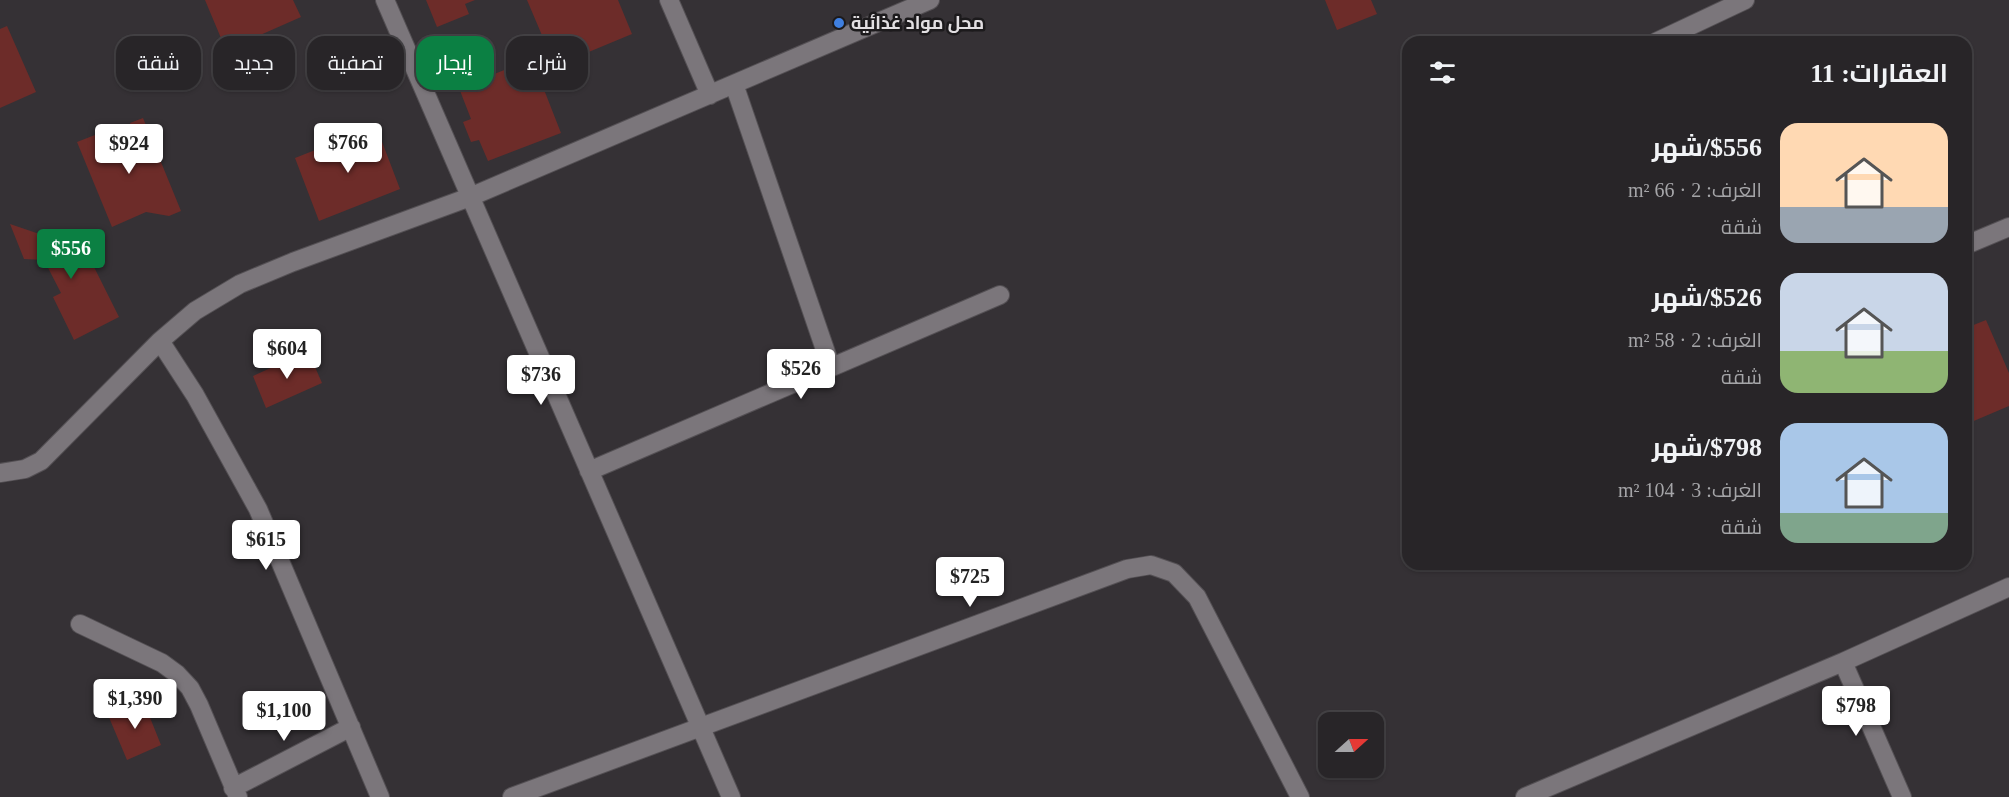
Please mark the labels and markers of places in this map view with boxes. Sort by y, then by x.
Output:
place label: محل مواد غذائية [851,13,984,34]
marker: محل مواد غذائية [832,16,846,30]
pin: $766 [312,123,384,174]
pin: $924 [93,124,165,175]
pin: $556 [35,229,107,280]
pin: $604 [251,329,323,380]
pin: $526 [765,349,837,400]
pin: $736 [505,355,577,406]
pin: $615 [230,520,302,571]
pin: $725 [934,557,1006,608]
pin: $1,390 [86,679,184,730]
pin: $798 [1820,686,1892,737]
pin: $1,100 [235,691,333,742]

